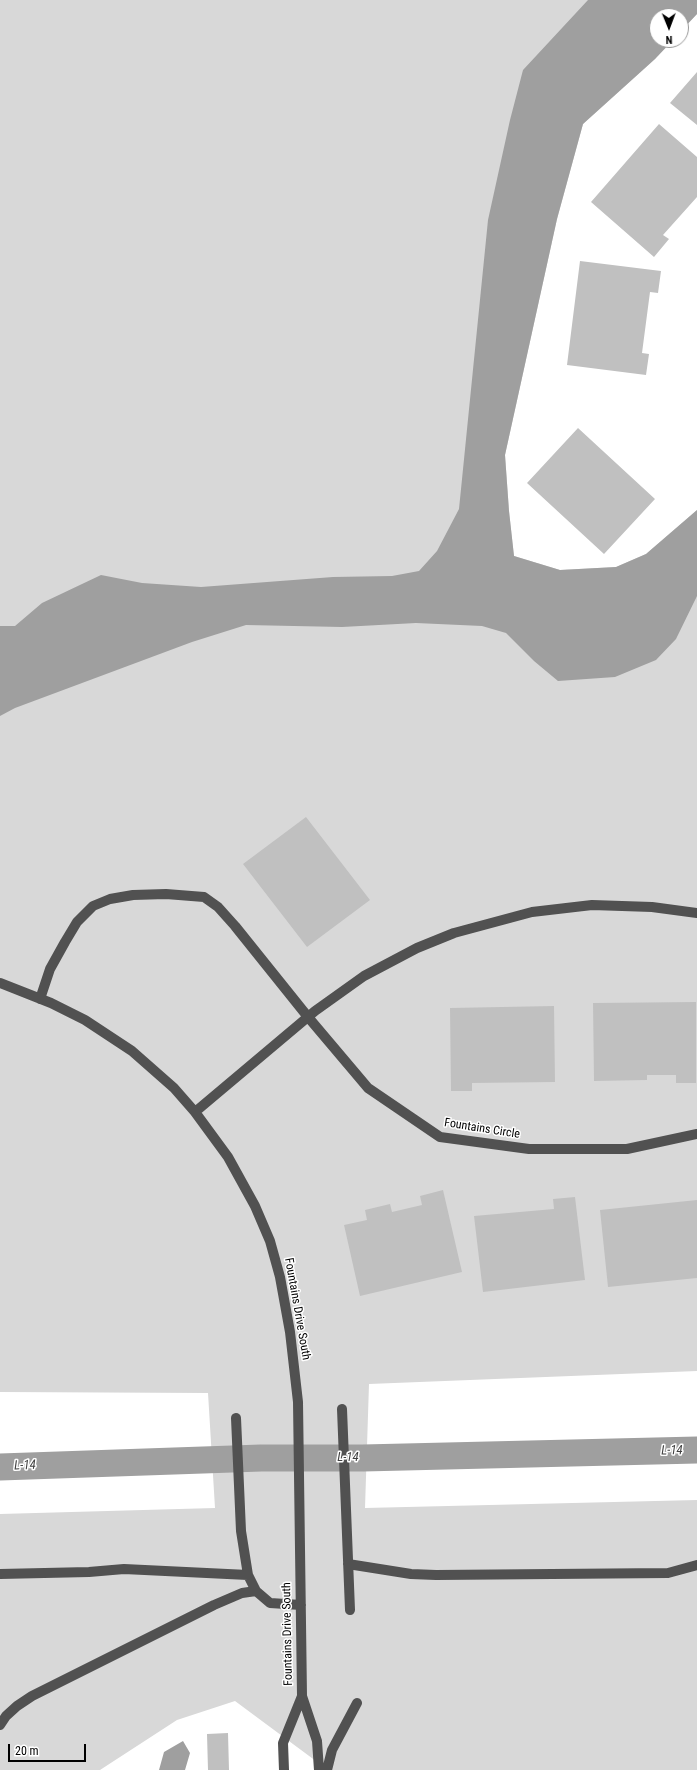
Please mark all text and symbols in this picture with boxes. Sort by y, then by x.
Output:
north arrow [649,8,689,48]
text: N [666,33,673,46]
street label: Fountains Circle [443,1116,521,1142]
street label: Fountains Drive South [281,1257,313,1361]
water label: L-14 [661,1443,683,1459]
water label: L-14 [337,1450,359,1466]
water label: L-14 [14,1458,36,1474]
street label: Fountains Drive South [280,1582,296,1686]
scale bar [10,1736,88,1762]
text: 20 m [15,1744,39,1758]

